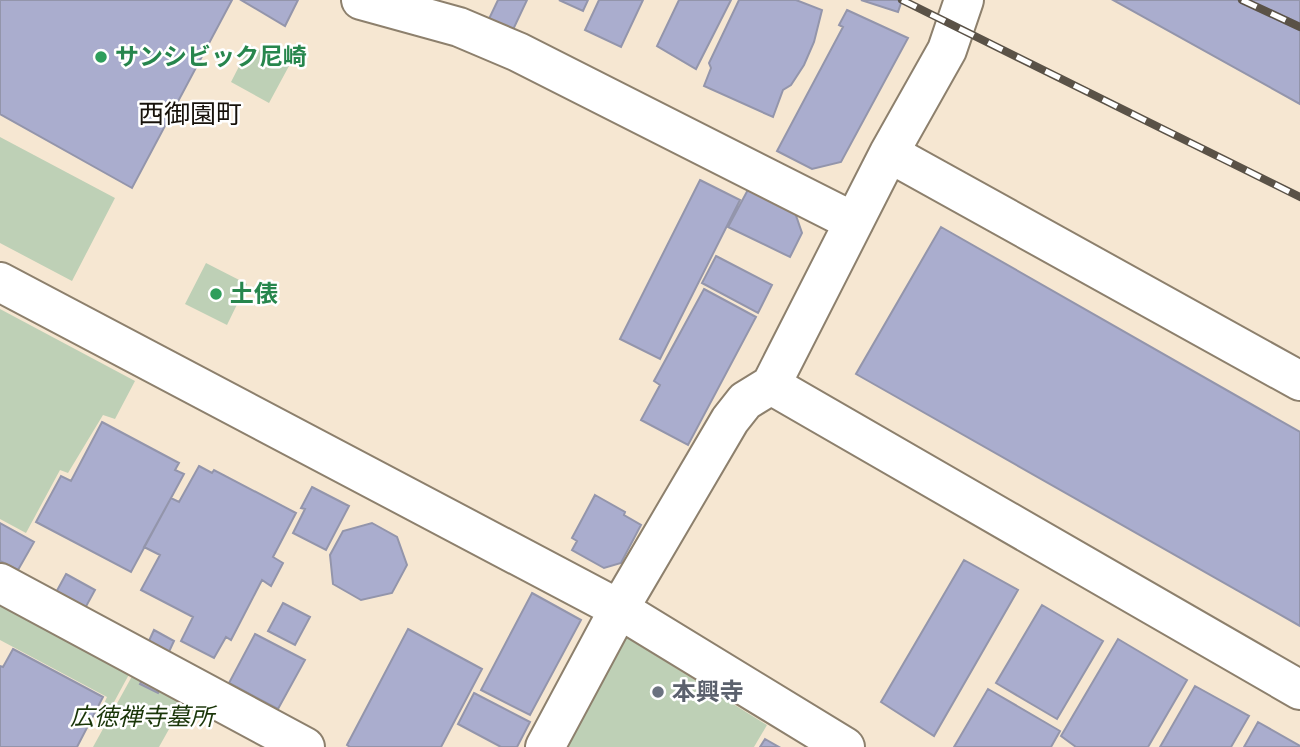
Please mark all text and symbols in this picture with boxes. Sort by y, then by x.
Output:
place label: サンシビック尼崎 [115,40,307,72]
marker: サンシビック尼崎 [93,49,109,65]
district label: 西御園町 [138,96,242,130]
place label: 土俵 [230,277,278,309]
marker: 土俵 [208,286,224,302]
place label: 本興寺 [672,675,744,707]
marker: 本興寺 [650,684,666,700]
park label: 広徳禅寺墓所 [70,700,218,732]

